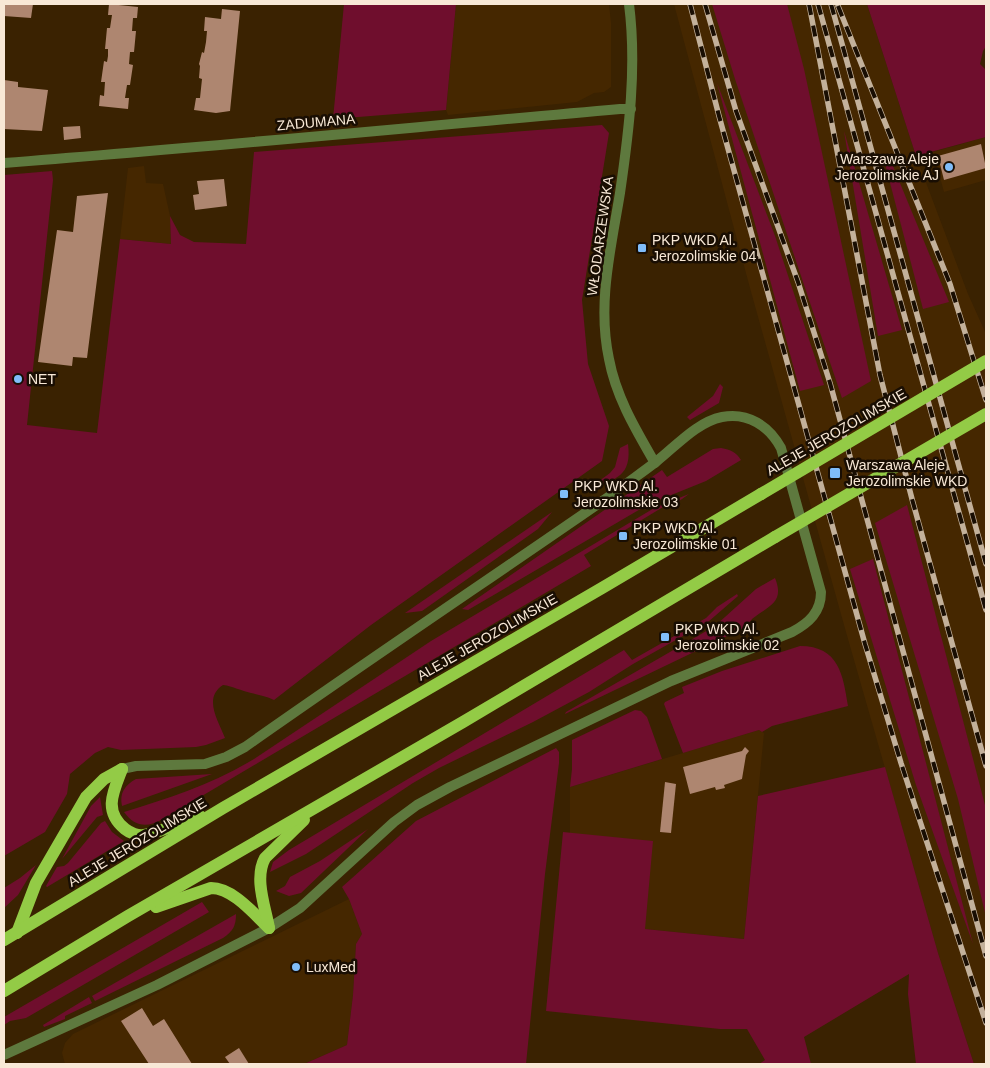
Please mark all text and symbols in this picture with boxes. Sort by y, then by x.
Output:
street label: ZADUMANA [276,111,356,133]
place label: Warszawa Aleje Jerozolimskie AJ [835,151,939,183]
marker: Warszawa Aleje Jerozolimskie AJ [943,161,955,173]
street label: WŁODARZEWSKA [584,175,616,297]
place label: PKP WKD Al. Jerozolimskie 04 [652,232,756,264]
marker: PKP WKD Al. Jerozolimskie 04 [636,242,648,254]
place label: NET [28,371,56,387]
marker: NET [12,373,24,385]
street label: ALEJE JEROZOLIMSKIE [763,385,909,479]
place label: Warszawa Aleje Jerozolimskie WKD [846,457,967,489]
marker: Warszawa Aleje Jerozolimskie WKD [828,466,842,480]
place label: PKP WKD Al. Jerozolimskie 03 [574,478,678,510]
marker: PKP WKD Al. Jerozolimskie 03 [558,488,570,500]
place label: PKP WKD Al. Jerozolimskie 01 [633,520,737,552]
marker: PKP WKD Al. Jerozolimskie 01 [617,530,629,542]
street label: ALEJE JEROZOLIMSKIE [414,590,560,684]
place label: PKP WKD Al. Jerozolimskie 02 [675,621,779,653]
marker: PKP WKD Al. Jerozolimskie 02 [659,631,671,643]
street label: ALEJE JEROZOLIMSKIE [65,794,209,890]
place label: LuxMed [306,959,356,975]
marker: LuxMed [290,961,302,973]

